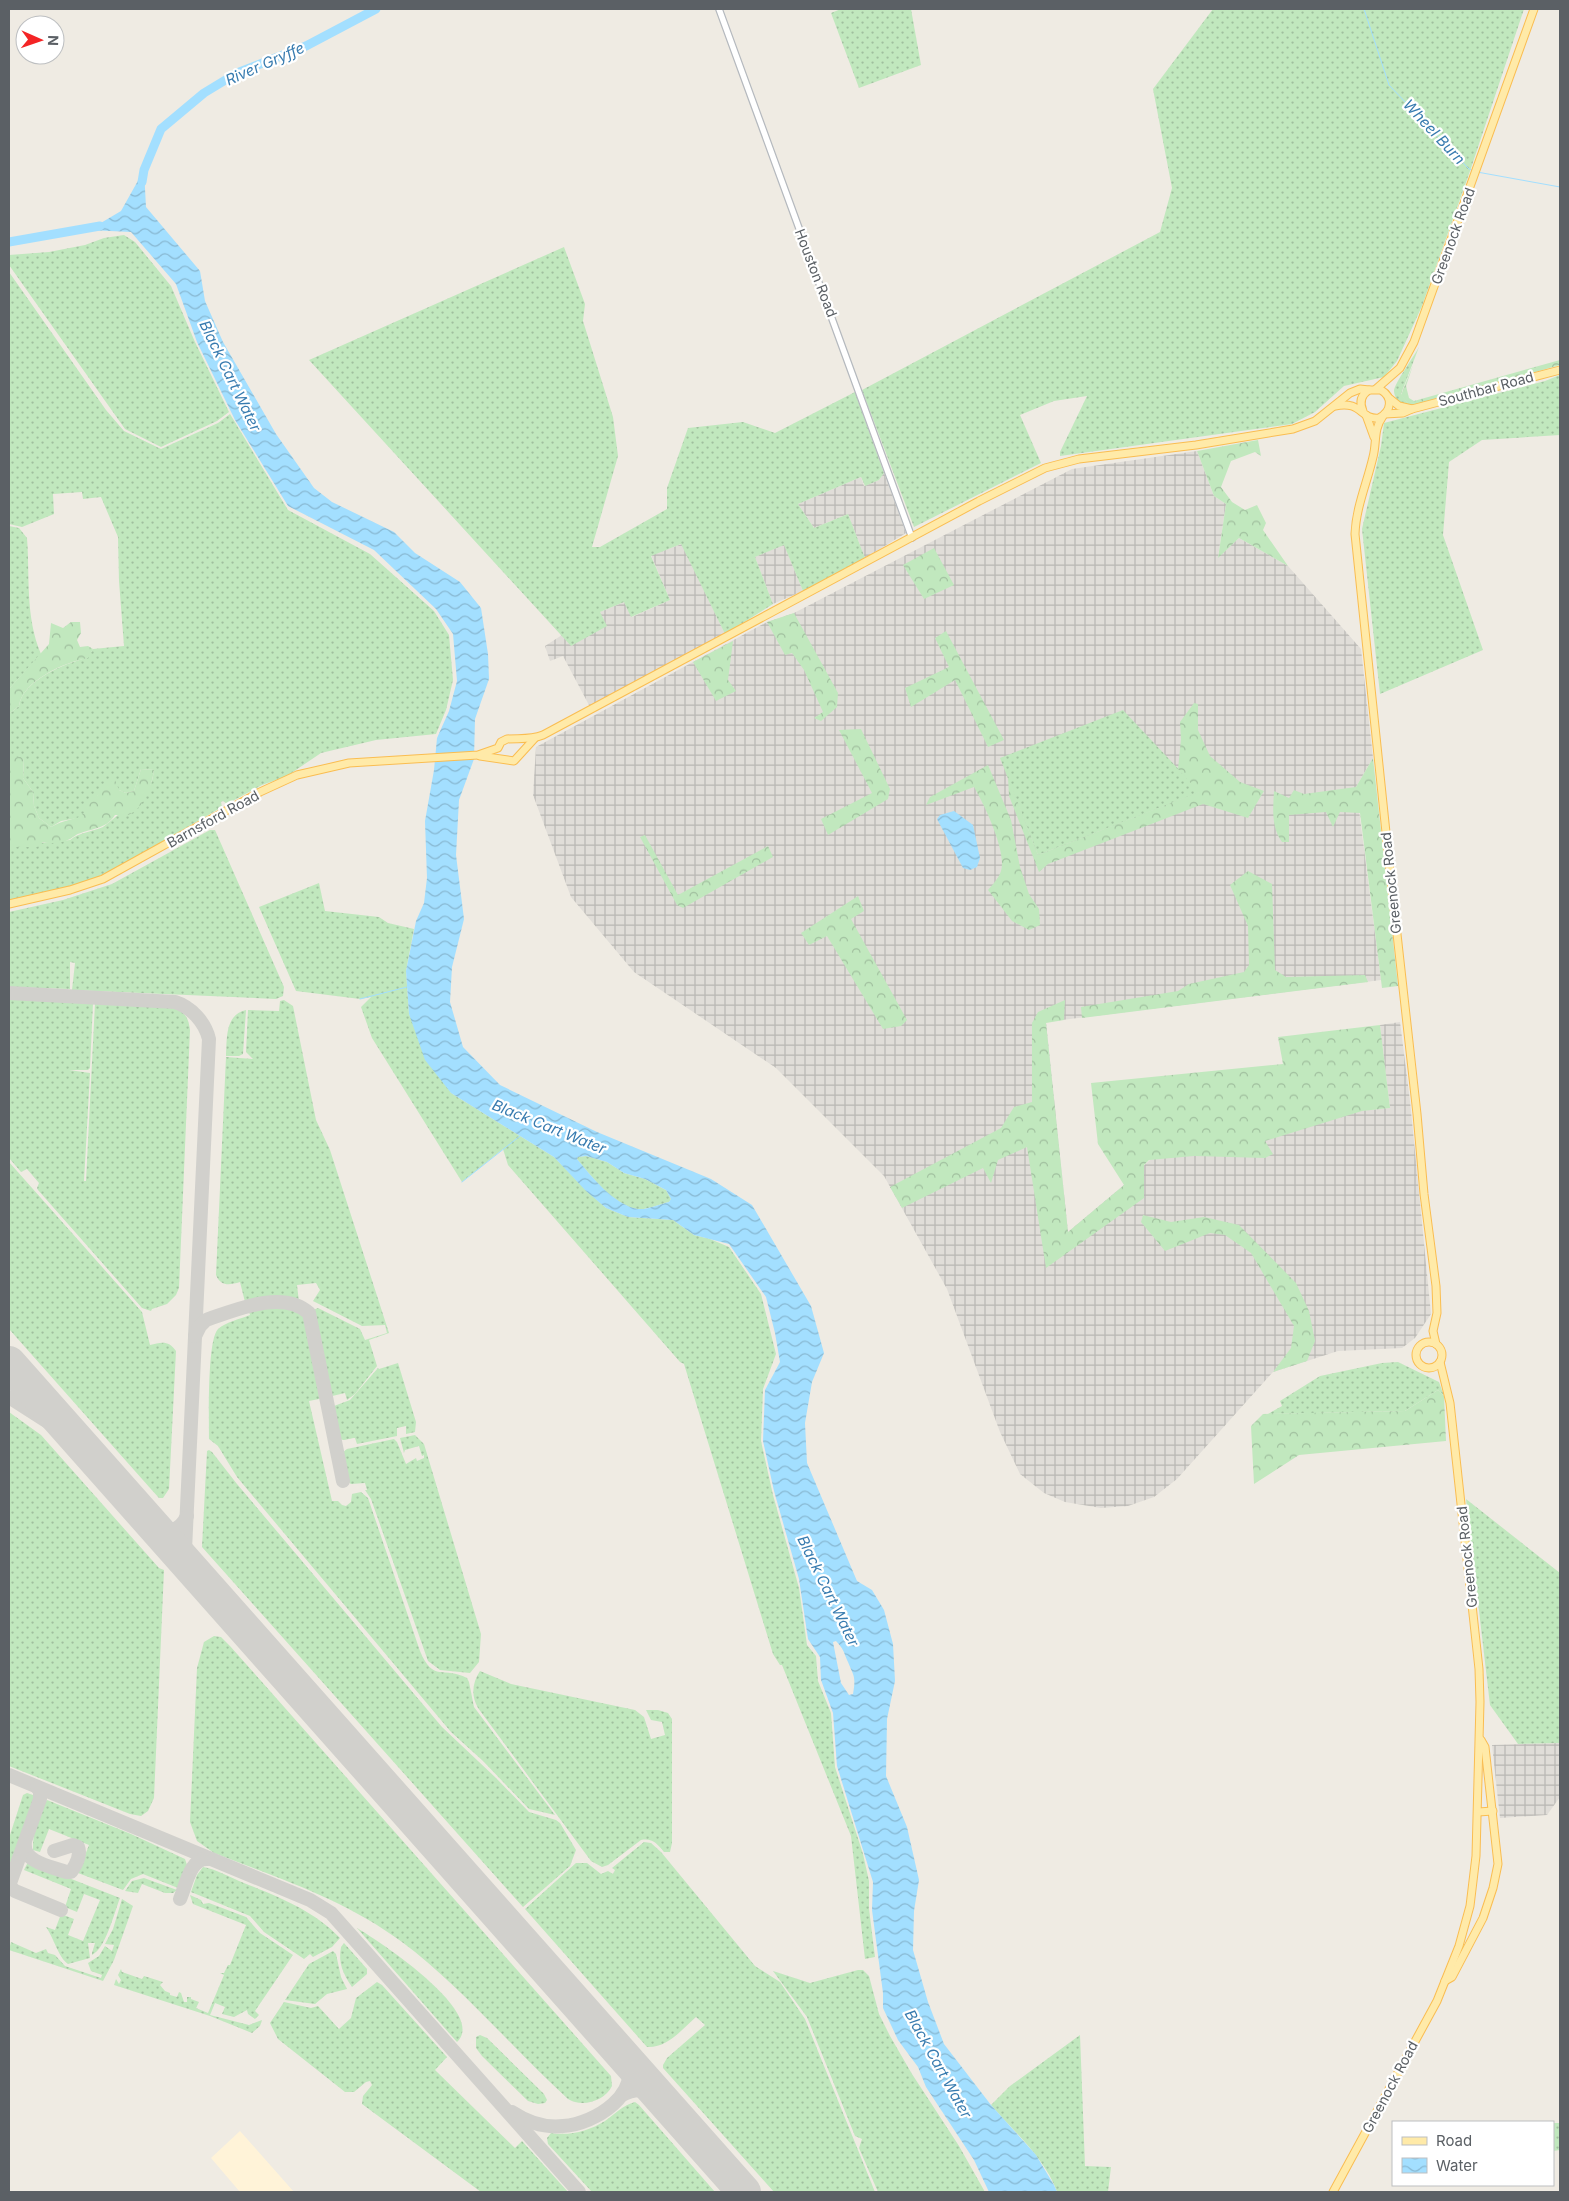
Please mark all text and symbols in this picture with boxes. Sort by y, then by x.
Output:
north arrow [15,15,65,65]
text: N [45,35,62,46]
water label: River Gryffe [222,38,307,89]
water label: Wheel Burn [1399,95,1469,168]
street label: Greenock Road [1427,185,1478,287]
street label: Houston Road [792,226,841,319]
water label: Black Cart Water [195,317,266,435]
street label: Southbar Road [1436,368,1535,409]
street label: Barnsford Road [164,786,262,851]
street label: Greenock Road [1377,832,1404,935]
water label: Black Cart Water [489,1095,609,1158]
street label: Greenock Road [1453,1506,1480,1609]
water label: Black Cart Water [793,1532,864,1650]
water label: Black Cart Water [901,2006,976,2122]
street label: Greenock Road [1358,2038,1421,2136]
legend [1392,2121,1554,2186]
text: Road [1436,2131,1472,2150]
text: Water [1436,2156,1478,2175]

